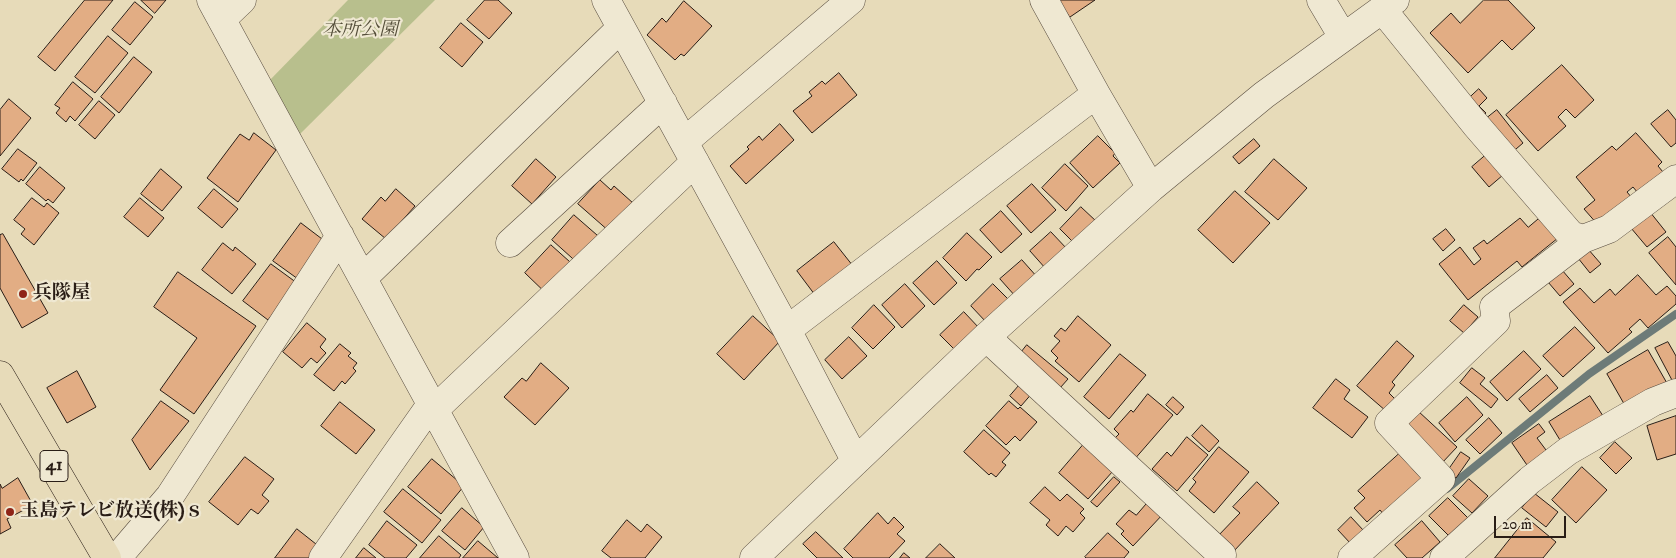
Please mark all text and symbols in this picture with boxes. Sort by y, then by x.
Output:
park label: 本所公園 [322,20,398,42]
place label: 兵隊屋 [33,283,90,305]
marker: 兵隊屋 [17,288,29,300]
road number: 41 [40,451,68,482]
place label: 玉島テレビ放送(株)ｓ [20,501,204,523]
marker: 玉島テレビ放送(株)ｓ [4,506,16,518]
scale bar [1496,506,1568,538]
text: 20 m [1502,515,1532,534]

